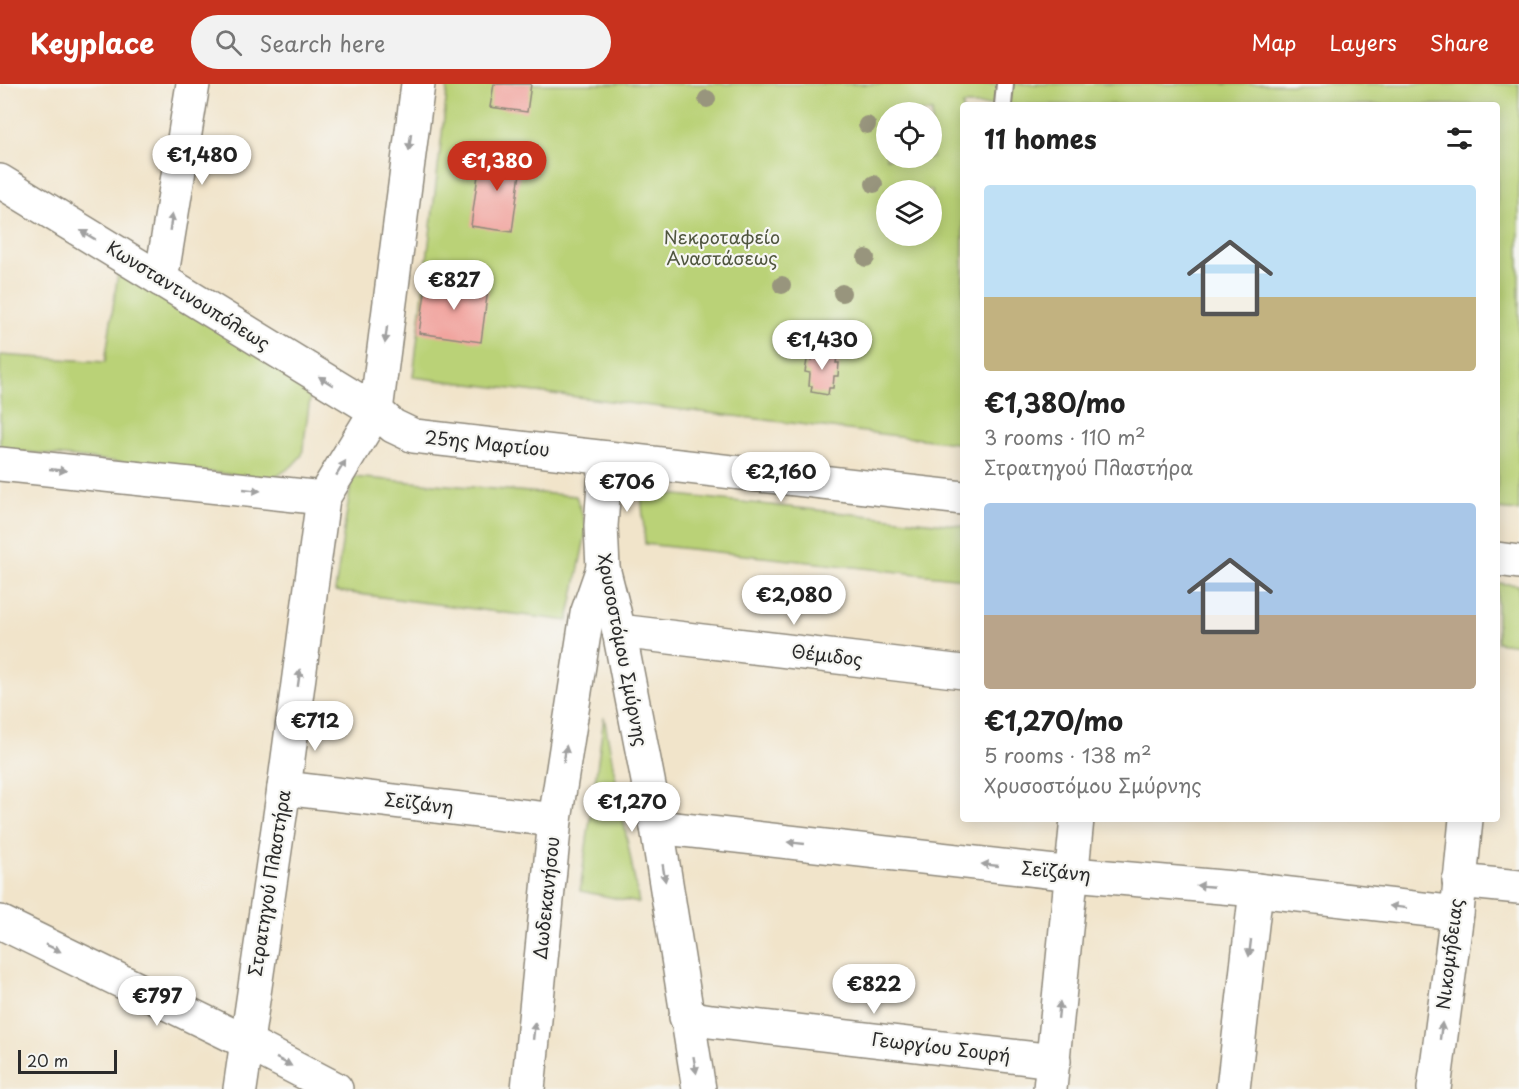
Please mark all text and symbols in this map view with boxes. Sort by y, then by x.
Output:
search box [191,15,611,69]
text: Keyplace [30,21,155,64]
icon: search [212,26,245,59]
text: Search here [260,26,385,59]
text: Map [1252,26,1296,58]
text: Layers [1329,26,1397,58]
text: Share [1430,26,1489,58]
map controls [876,102,942,246]
button: locate [876,102,942,168]
text: 11 homes [984,119,1097,158]
icon: filters [1443,122,1476,155]
one-way arrow [405,133,415,152]
pin: €1,480 [153,135,251,186]
text: €1,480 [166,139,238,169]
pin: €1,380 [448,141,546,192]
text: €1,380 [461,145,533,175]
button: layers [876,180,942,246]
one-way arrow [166,212,175,231]
park label: Νεκροταφείο Αναστάσεως [664,223,780,271]
icon: home [1176,224,1284,332]
one-way arrow [79,230,96,240]
street label: Κωνσταντινουπόλεως [102,233,276,356]
pin: €827 [418,260,490,311]
text: €827 [428,264,480,294]
pin: €1,430 [773,320,871,371]
text: €1,430 [786,324,858,354]
one-way arrow [381,326,390,345]
one-way arrow [318,375,334,386]
text: €1,380/mo [984,383,1125,422]
text: 3 rooms · 110 m² [984,422,1146,452]
street label: 25ης Μαρτίου [423,423,551,463]
pin: €2,160 [732,452,830,503]
text: Στρατηγού Πλαστήρα [984,452,1193,482]
text: €2,160 [745,456,817,486]
one-way arrow [335,460,346,477]
pin: €706 [591,462,663,513]
one-way arrow [49,465,68,475]
text: €706 [599,466,655,496]
one-way arrow [243,485,262,495]
icon: home [1176,542,1284,650]
street label: Χρυσοστόμου Σμύρνης [592,551,655,748]
pin: €2,080 [745,575,843,626]
text: €2,080 [756,579,832,609]
street label: Θέμιδος [790,637,864,672]
one-way arrow [294,668,304,687]
pin: €712 [279,701,351,752]
text: €1,270/mo [984,701,1123,740]
text: €712 [290,705,340,735]
text: 5 rooms · 138 m² [984,740,1152,770]
one-way arrow [560,744,569,763]
text: Χρυσοστόμου Σμύρνης [984,770,1202,800]
pin: €1,270 [583,782,681,833]
street label: Σεϊζάνη [383,785,455,820]
text: €1,270 [597,786,667,816]
street label: Στρατηγού Πλαστήρα [240,787,297,978]
street label: Δωδεκανήσου [526,835,565,961]
one-way arrow [786,838,805,848]
street label: Σεϊζάνη [1020,853,1092,888]
one-way arrow [980,860,999,870]
one-way arrow [659,863,668,882]
one-way arrow [1195,881,1214,890]
street label: Νικομήδειας [1428,897,1469,1011]
one-way arrow [1389,902,1408,911]
one-way arrow [1245,939,1254,958]
one-way arrow [44,943,61,952]
pin: €822 [838,964,910,1015]
text: €822 [846,968,902,998]
pin: €797 [121,976,193,1027]
text: €797 [132,980,182,1010]
one-way arrow [1054,1000,1064,1019]
one-way arrow [529,1021,538,1040]
one-way arrow [1437,1021,1446,1040]
street label: Γεωργίου Σουρή [870,1025,1012,1068]
scale bar [18,1047,117,1074]
text: 20 m [27,1048,68,1072]
one-way arrow [691,1056,700,1075]
one-way arrow [276,1057,293,1067]

